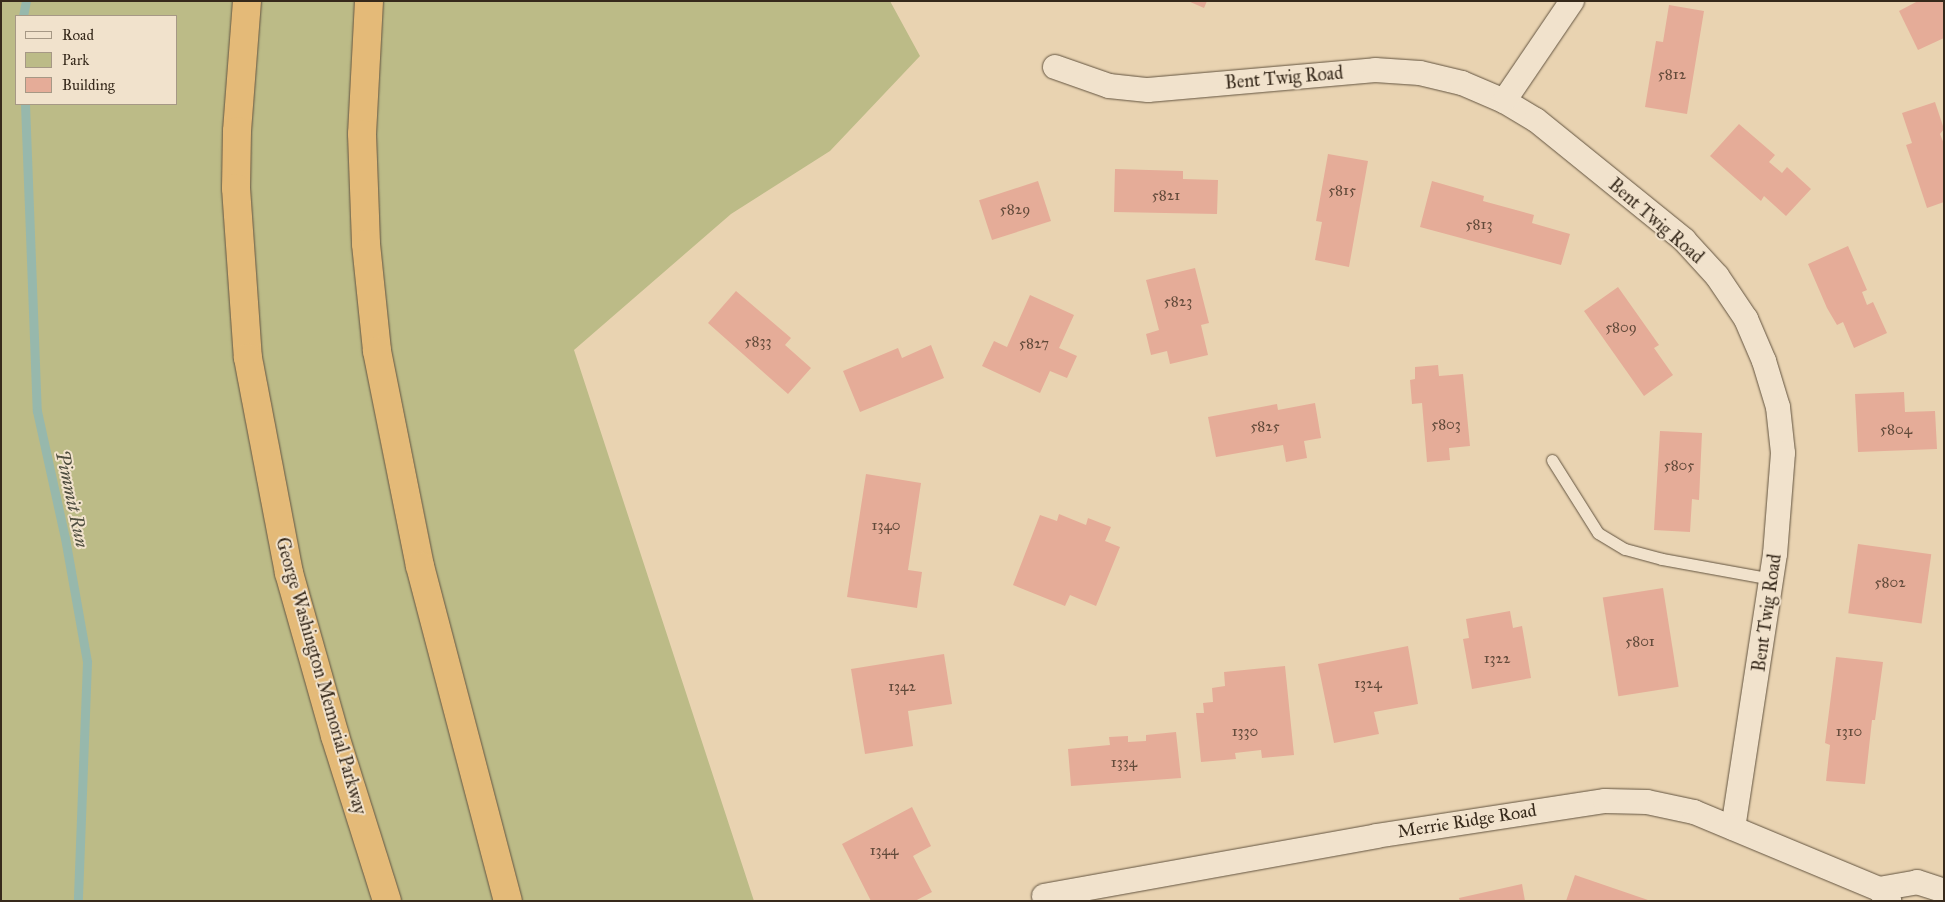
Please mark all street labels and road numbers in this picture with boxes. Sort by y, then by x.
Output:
street label: Bent Twig Road [1224,62,1344,94]
street label: Bent Twig Road [1604,174,1708,268]
street label: George Washington Memorial Parkway [271,535,371,817]
street label: Bent Twig Road [1748,553,1786,673]
street label: Merrie Ridge Road [1396,799,1538,843]

